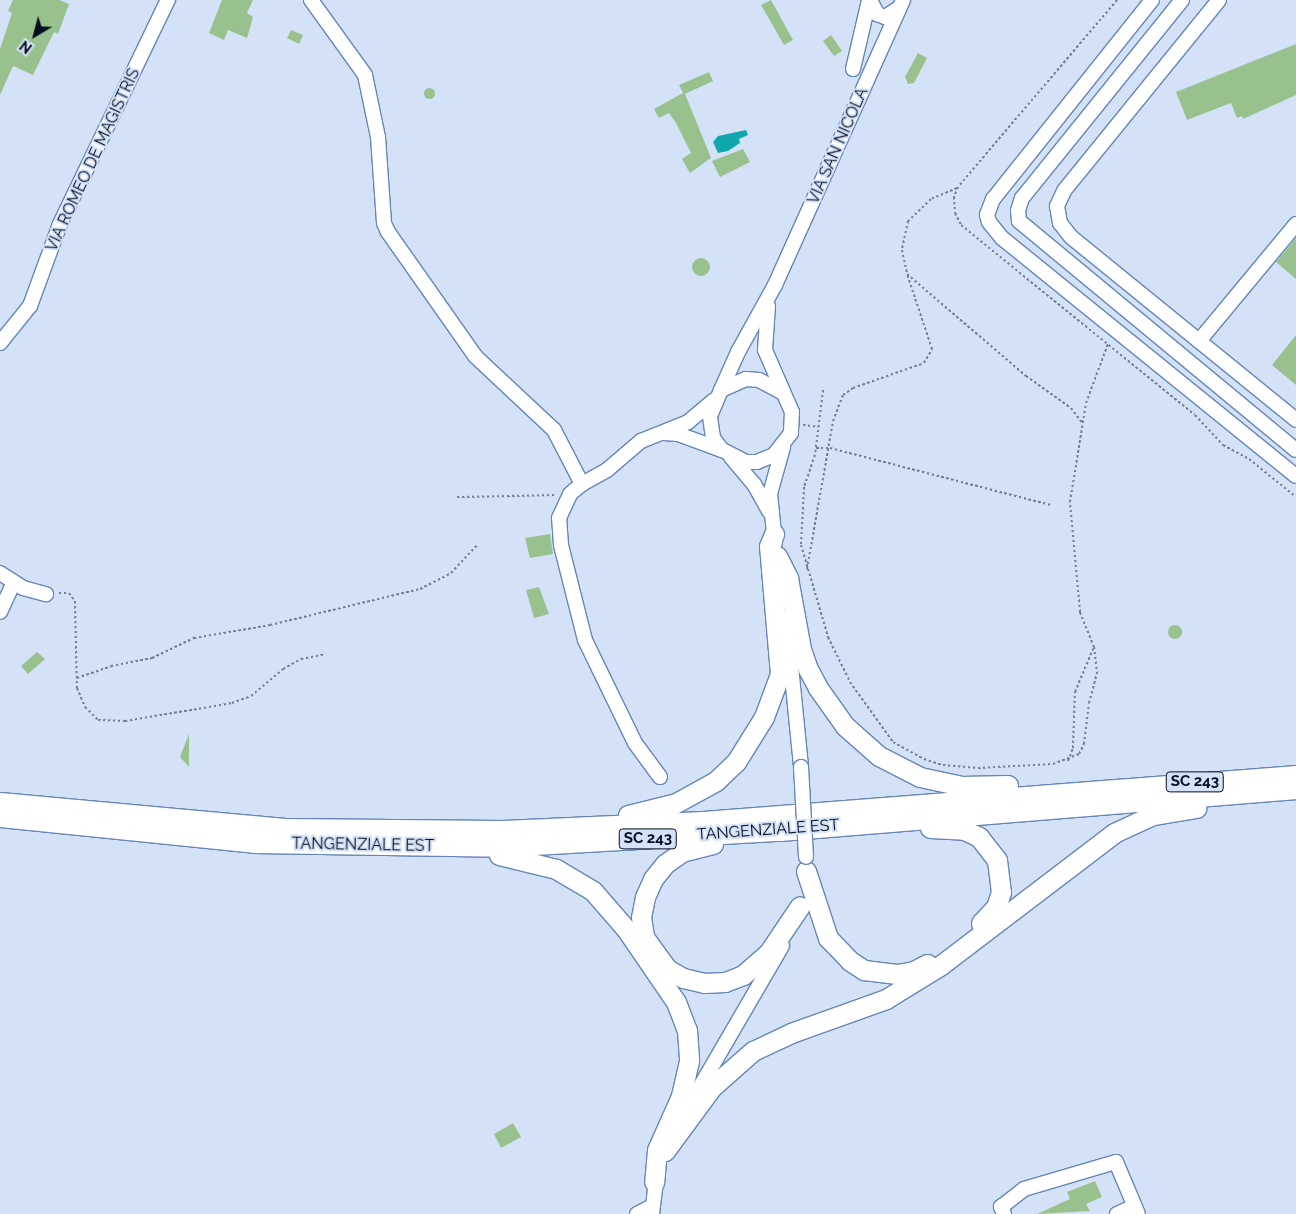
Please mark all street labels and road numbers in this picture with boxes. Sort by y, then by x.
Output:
street label: VIA ROMEO DE MAGISTRIS [42,65,144,255]
street label: VIA SAN NICOLA [804,85,872,207]
road number: SC 243 [1165,770,1225,794]
street label: TANGENZIALE EST [696,815,840,845]
road number: SC 243 [618,826,678,852]
street label: TANGENZIALE EST [292,834,434,856]

